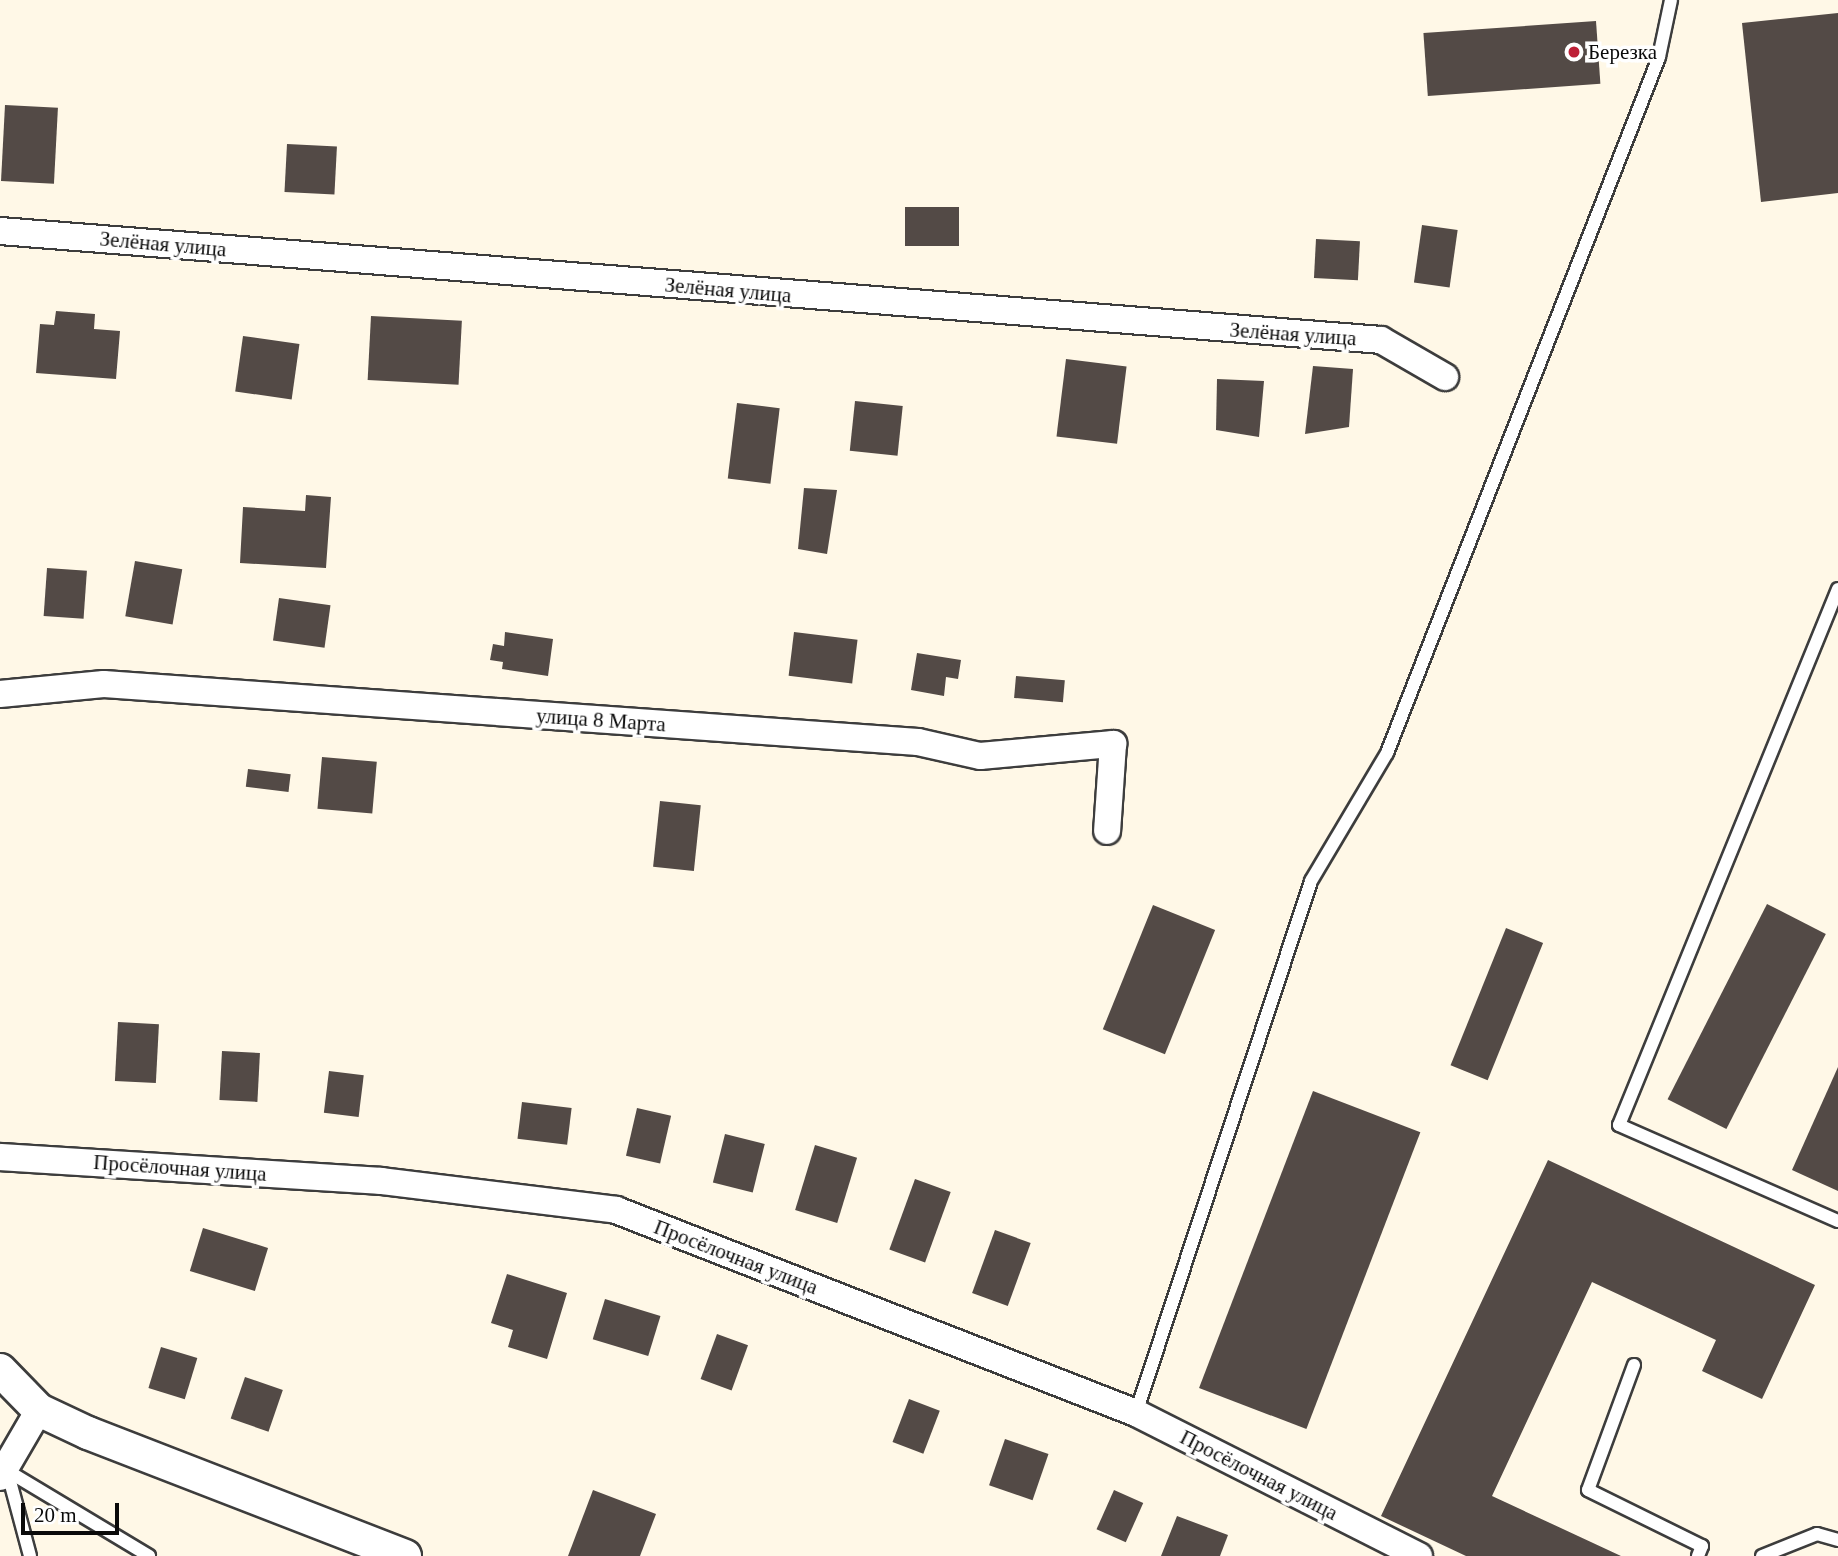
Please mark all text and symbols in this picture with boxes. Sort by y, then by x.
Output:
place label: Березка [1588,39,1657,65]
marker: Березка [1566,44,1582,60]
street label: Зелёная улица [99,226,227,262]
street label: Зелёная улица [664,272,792,308]
street label: Зелёная улица [1229,317,1357,351]
street label: улица 8 Марта [535,703,667,737]
street label: Просёлочная улица [93,1149,267,1187]
street label: Просёлочная улица [650,1214,822,1300]
street label: Просёлочная улица [1176,1424,1342,1526]
scale bar [24,1490,122,1534]
text: 20 m [34,1503,77,1527]

